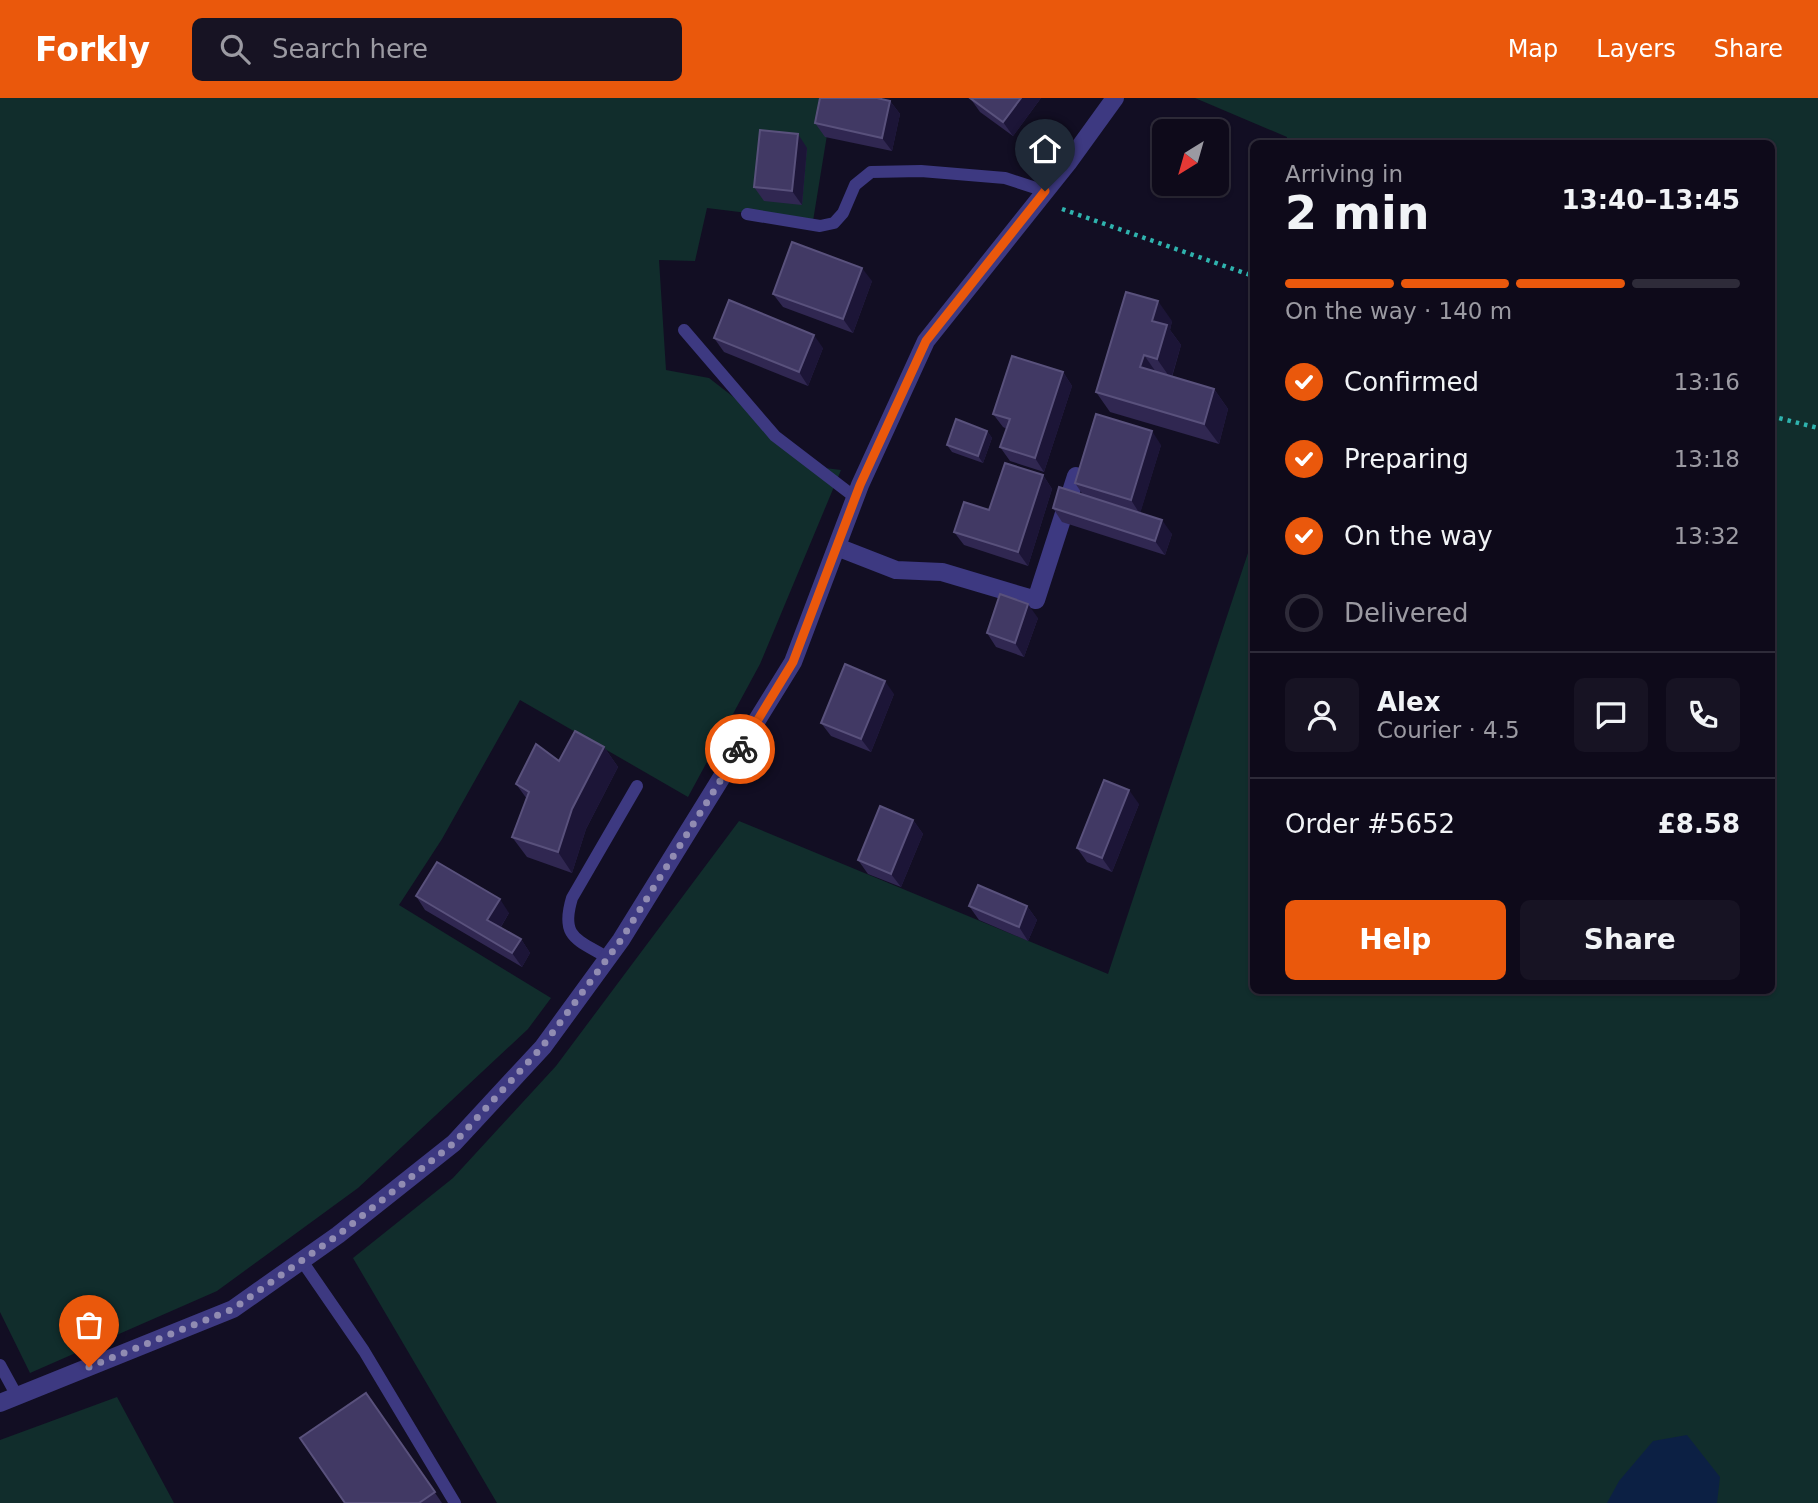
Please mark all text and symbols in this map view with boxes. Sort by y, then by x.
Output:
search box [192,18,682,81]
text: Forkly [35,30,150,69]
icon: search [216,30,254,68]
text: Search here [272,34,428,64]
text: Map [1508,35,1558,63]
text: Layers [1596,35,1676,63]
text: Share [1714,35,1783,63]
pin [1015,119,1075,191]
north arrow [1152,119,1228,196]
map controls [1152,119,1229,196]
icon: home [1026,130,1064,168]
text: Arriving in [1285,161,1403,187]
text: 13:40–13:45 [1561,185,1740,215]
text: 2 min [1285,186,1429,240]
text: On the way · 140 m [1285,298,1512,324]
icon: check [1285,363,1323,401]
text: Confirmed [1344,367,1479,397]
text: 13:16 [1674,369,1740,395]
icon: check [1285,440,1323,478]
text: Preparing [1344,444,1469,474]
text: 13:18 [1674,446,1740,472]
icon: check [1285,517,1323,555]
text: On the way [1344,521,1493,551]
text: 13:32 [1674,523,1740,549]
text: Delivered [1344,598,1468,628]
button: person [1285,678,1359,752]
button: chat [1574,678,1648,752]
button: phone [1666,678,1740,752]
text: Alex [1377,687,1440,717]
courier [705,714,775,784]
text: Courier · 4.5 [1377,717,1520,743]
icon: bike [721,730,759,768]
text: Order #5652 [1285,809,1455,839]
text: £8.58 [1658,809,1740,839]
button: Help [1285,900,1506,980]
button: Share [1520,900,1740,980]
pin [59,1295,119,1367]
icon: bag [70,1306,108,1344]

